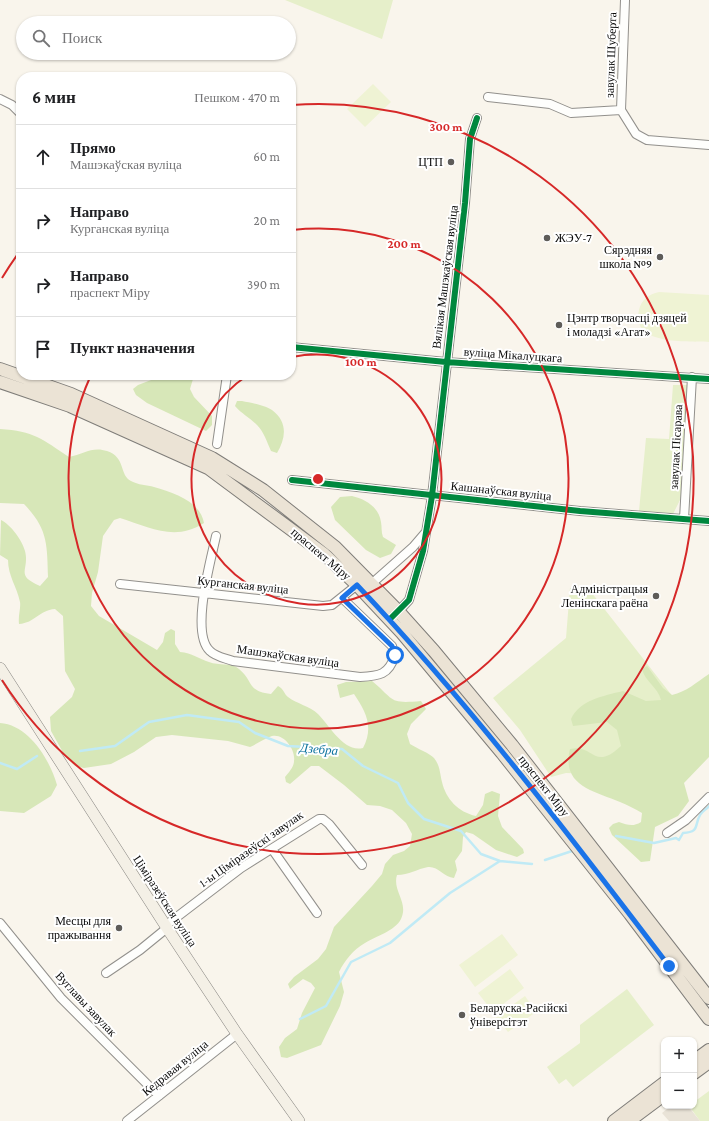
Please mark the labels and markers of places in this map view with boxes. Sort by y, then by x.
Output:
place label: ЦТП [418,155,443,169]
marker: ЦТП [446,157,456,167]
place label: ЖЭУ-7 [555,231,592,245]
marker: ЖЭУ-7 [542,233,552,243]
place label: Сярэдняя школа №9 [599,243,652,271]
marker: Сярэдняя школа №9 [655,252,665,262]
place label: Цэнтр творчасці дзяцей і моладзі «Агат» [567,311,687,339]
marker: Цэнтр творчасці дзяцей і моладзі «Агат» [554,320,564,330]
centre of rings [311,472,325,486]
place label: Адміністрацыя Ленінскага раёна [561,582,649,610]
marker: Адміністрацыя Ленінскага раёна [651,591,661,601]
place label: Месцы для пражывання [48,914,111,942]
marker: Месцы для пражывання [114,923,124,933]
place label: Беларуска-Расійскі ўніверсітэт [470,1001,568,1029]
marker: Беларуска-Расійскі ўніверсітэт [457,1010,467,1020]

